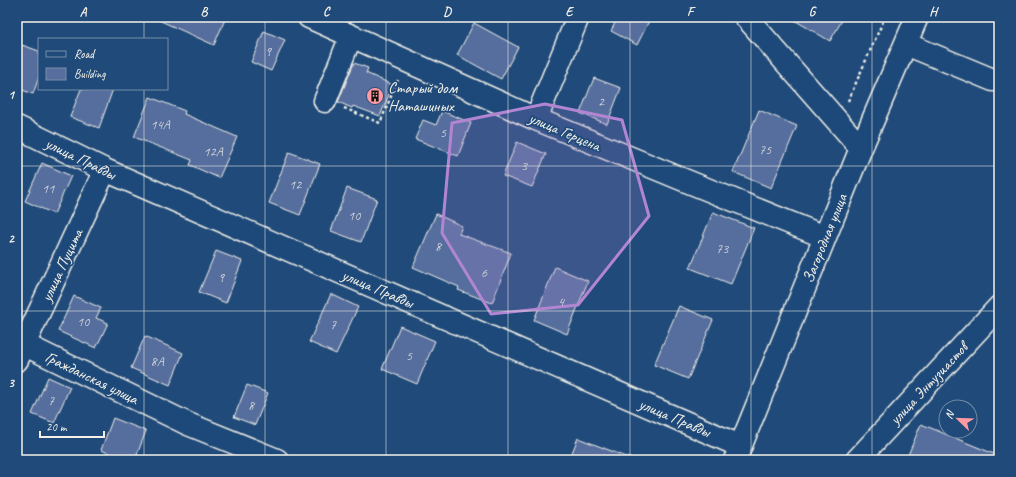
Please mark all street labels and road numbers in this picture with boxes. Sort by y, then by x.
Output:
street label: улица Герцена [525,108,605,156]
street label: улица Правды [41,133,120,185]
street label: Загородная улица [798,190,852,286]
street label: улица Пуцита [36,225,88,306]
street label: улица Правды [338,265,418,314]
street label: улица Энтузиастов [885,336,974,430]
street label: Гражданская улица [42,347,142,410]
street label: улица Правды [635,394,715,443]

